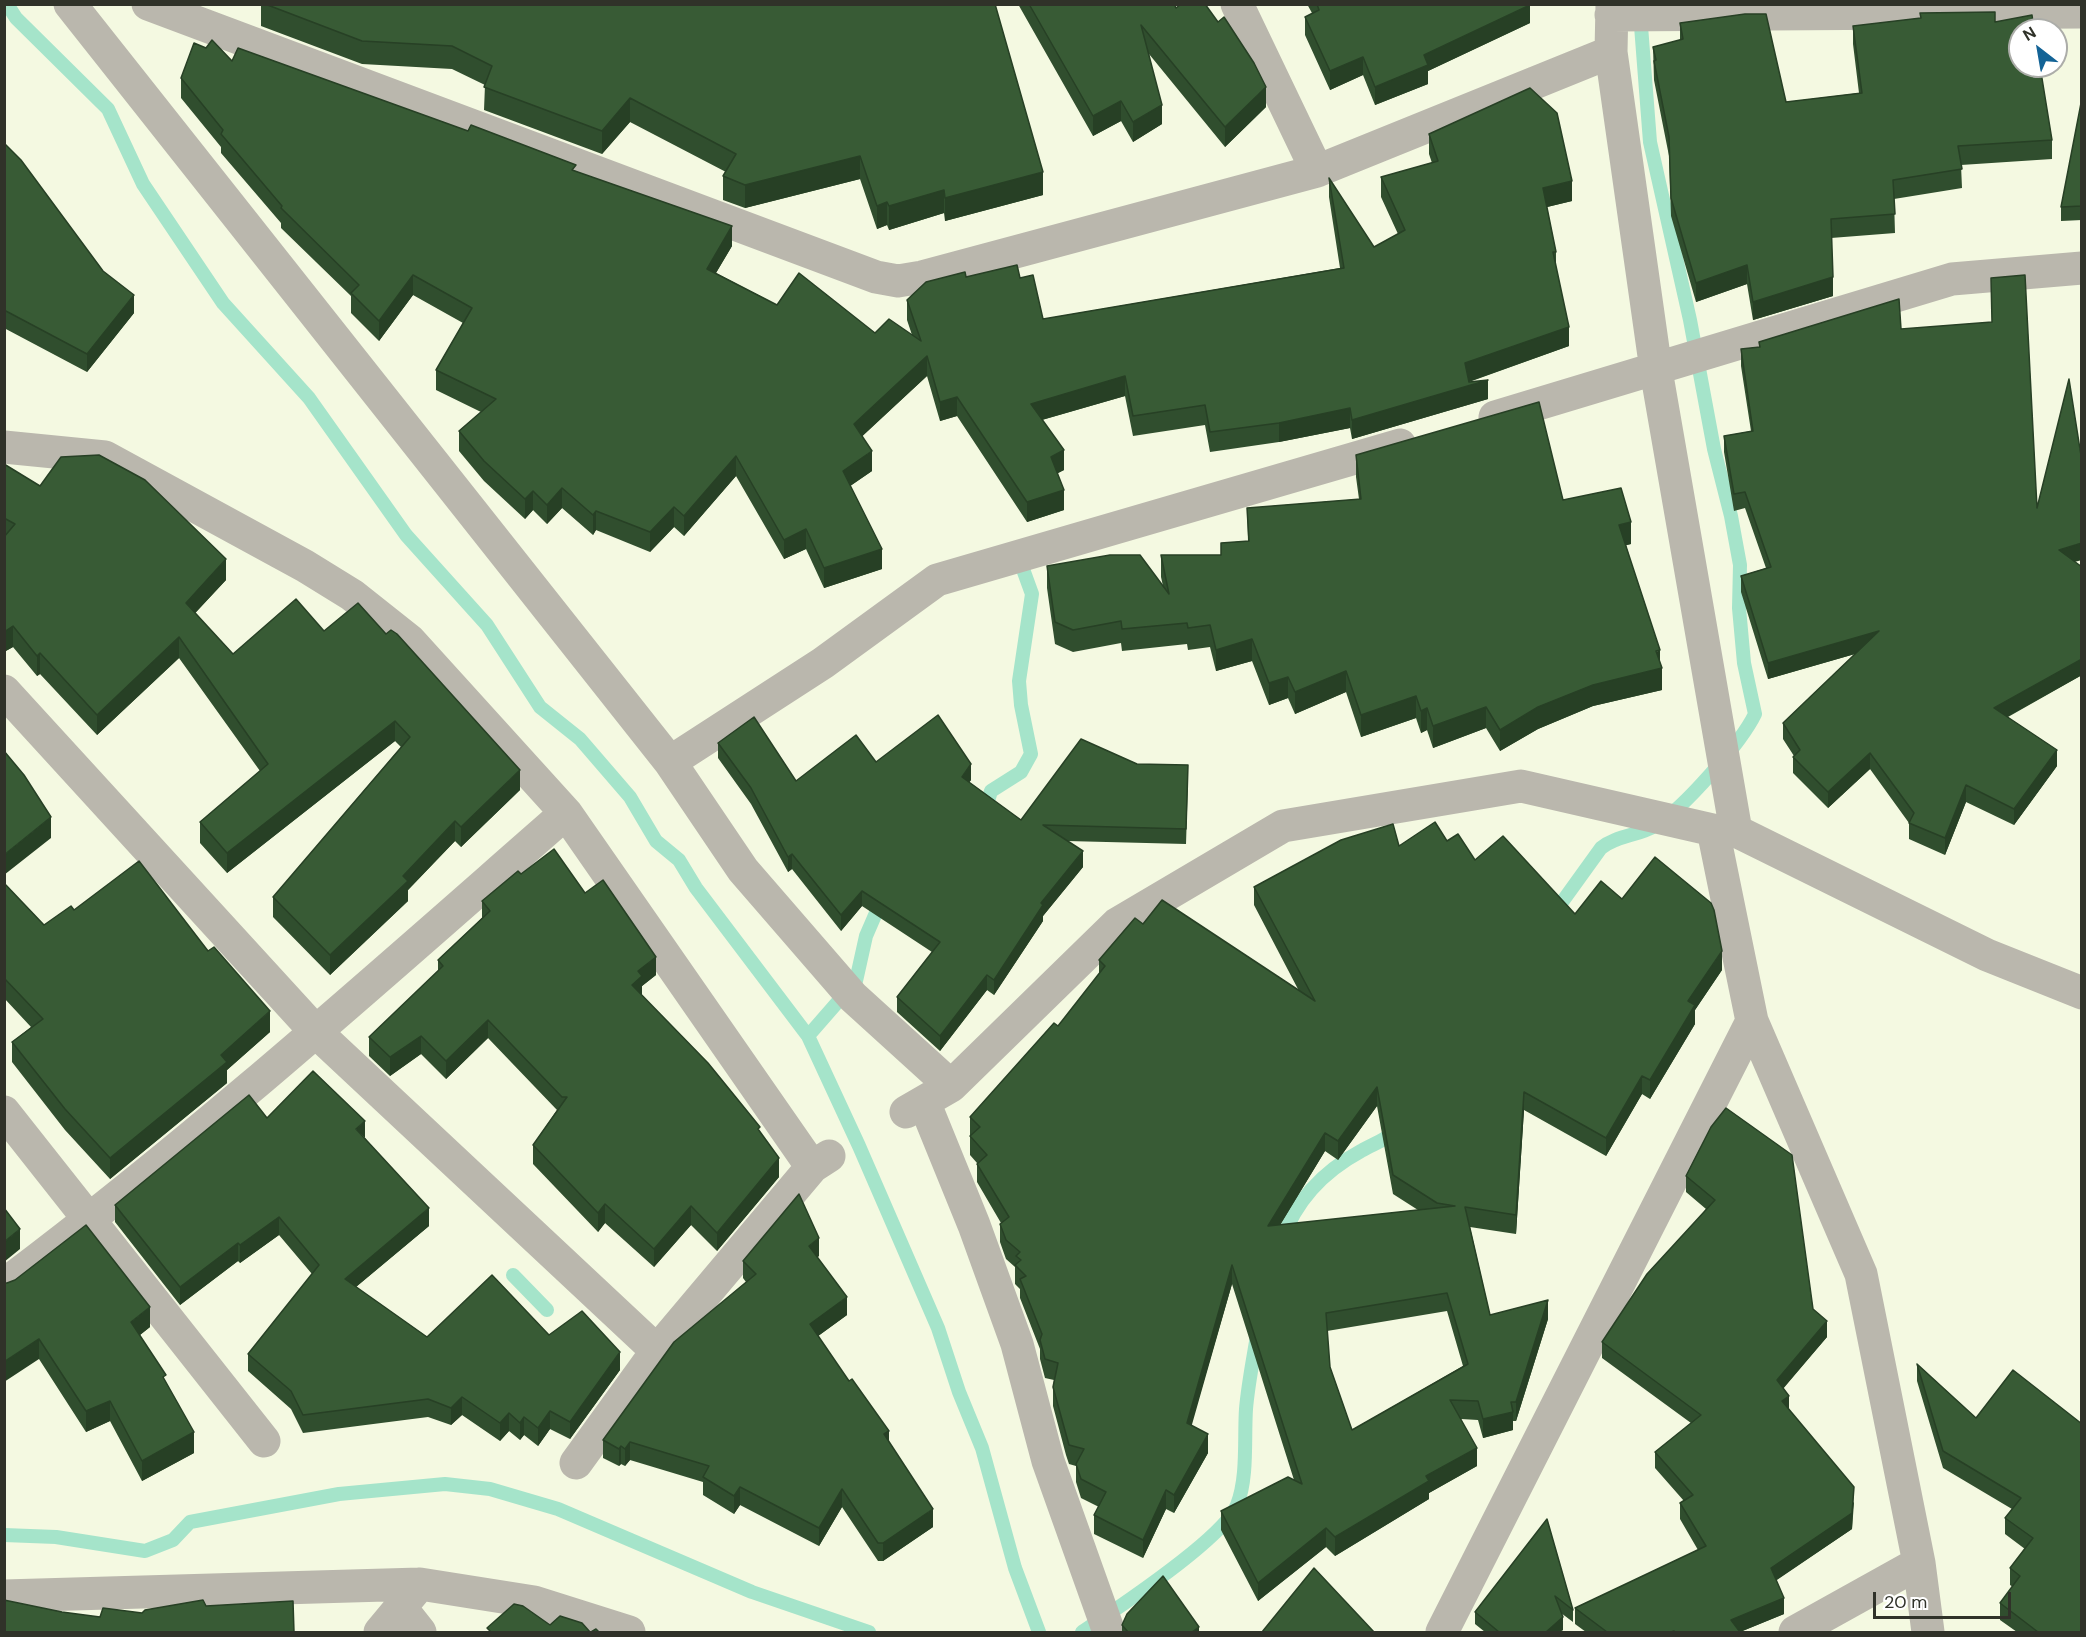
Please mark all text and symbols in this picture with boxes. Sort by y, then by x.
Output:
north arrow [2008,18,2068,78]
text: N [2019,22,2040,46]
scale bar [1876,1580,2014,1618]
text: 20 m [1884,1590,1927,1614]

